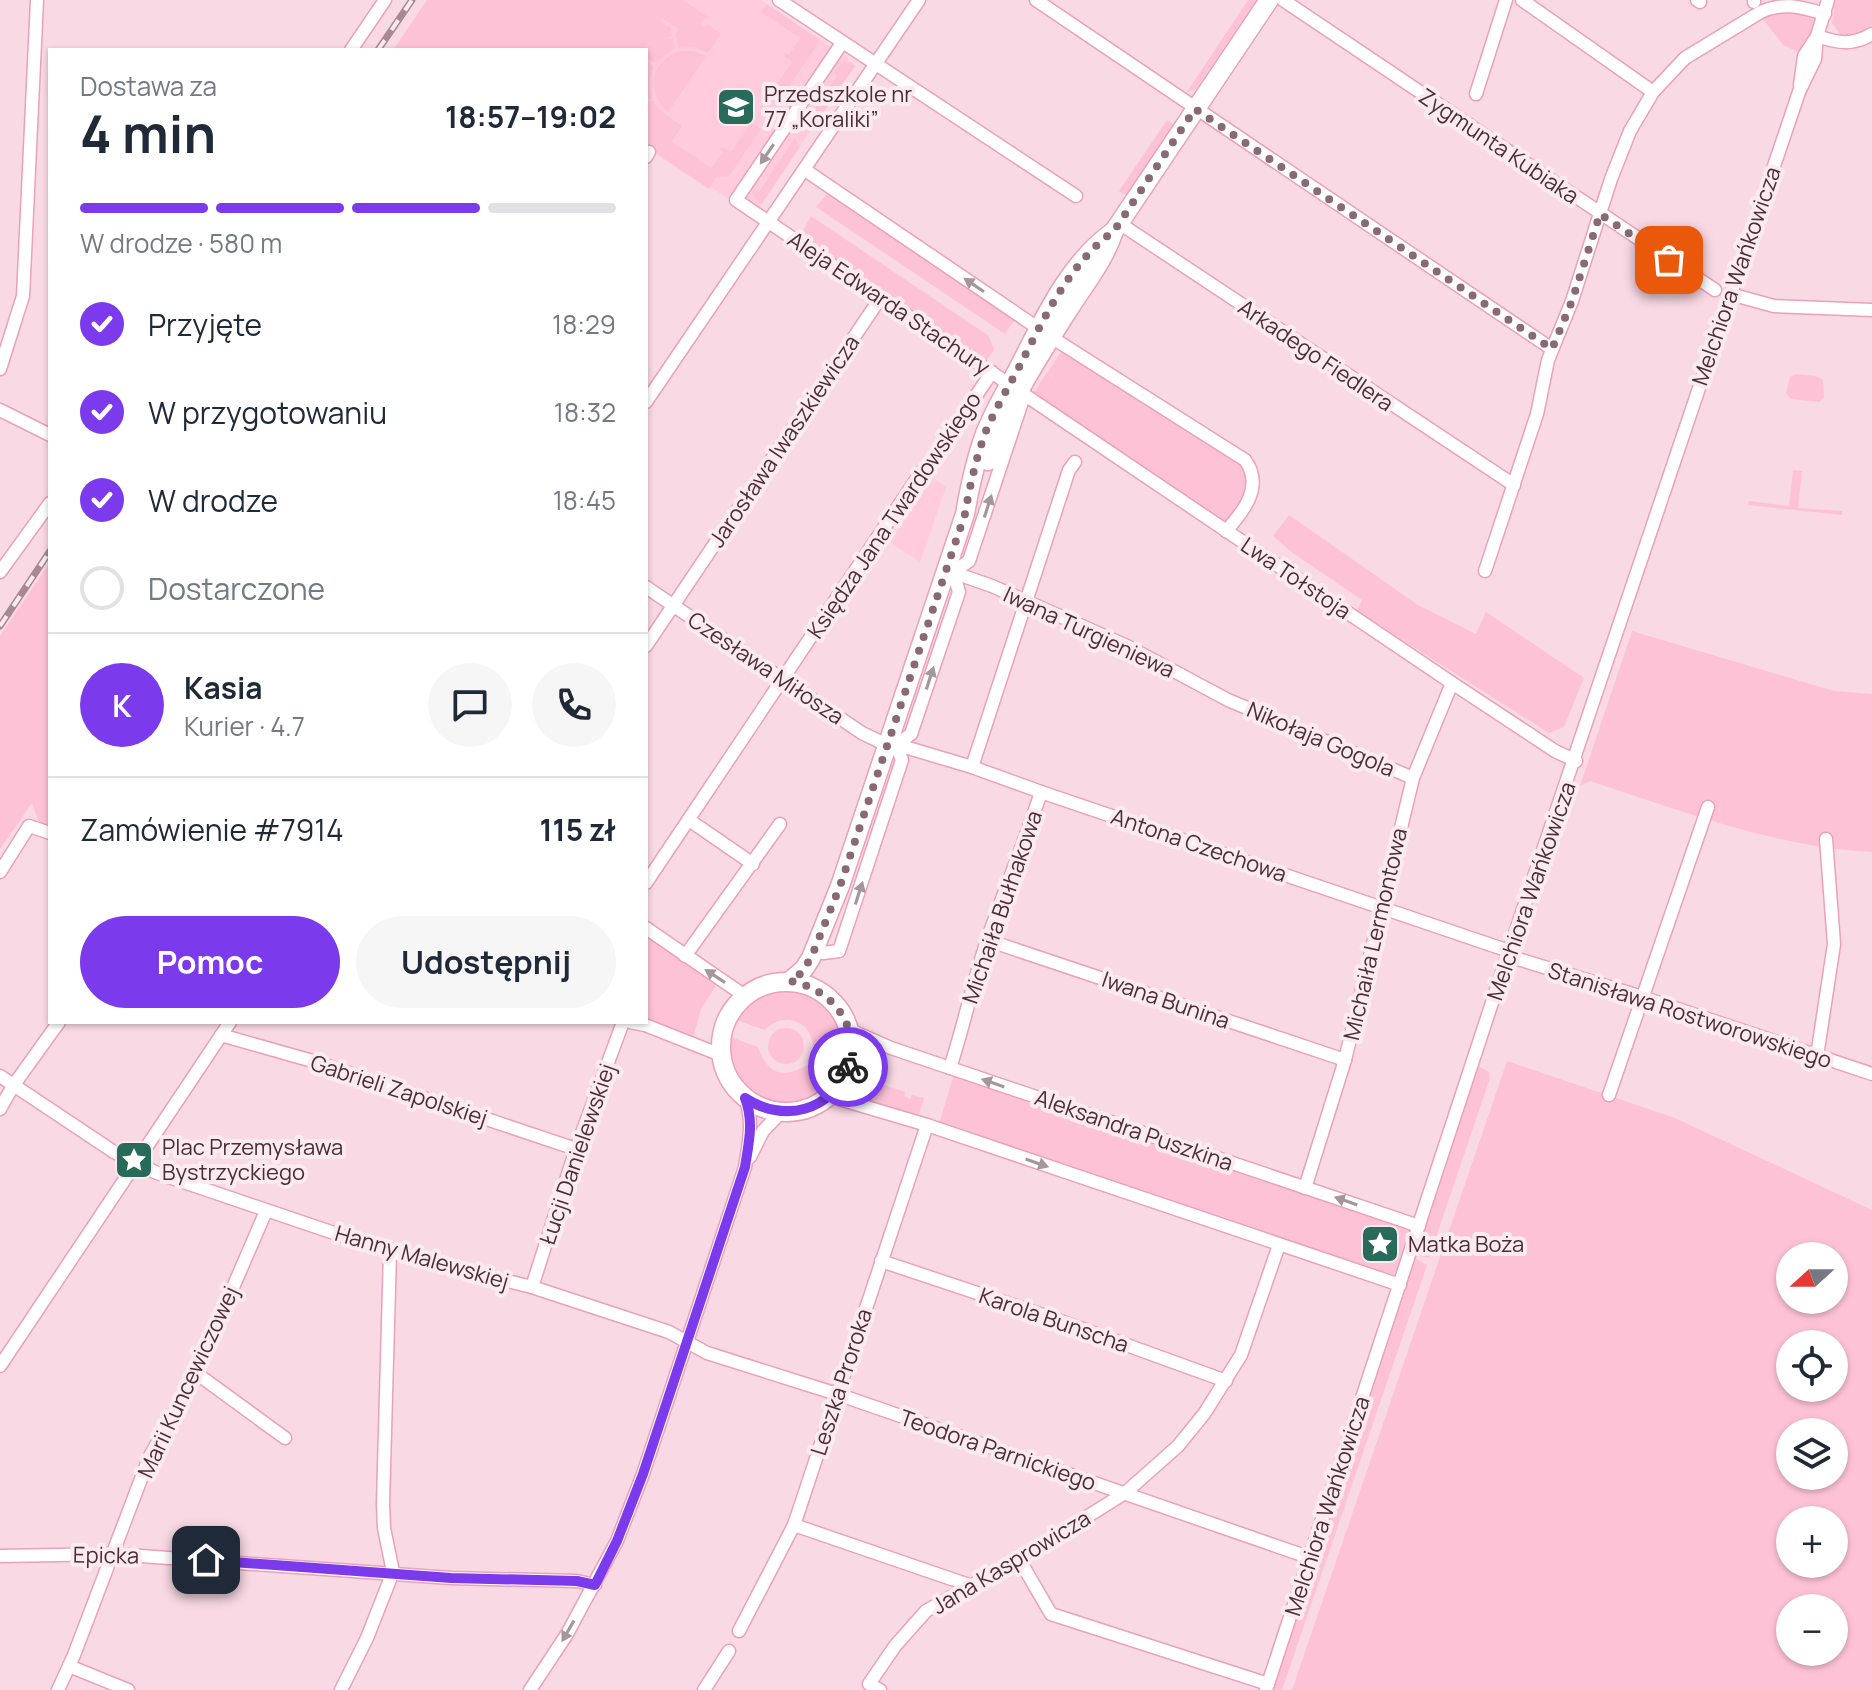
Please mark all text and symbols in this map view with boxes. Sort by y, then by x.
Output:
text: Dostawa za [80,68,217,104]
place label: Przedszkole nr 77 „Koraliki” [764,79,912,134]
street label: Zygmunta Kubiaka [1413,81,1585,211]
school or university icon: Przedszkole nr 77 „Koraliki” [715,86,757,128]
text: 18:57–19:02 [445,96,616,137]
text: 4 min [80,98,216,169]
one-way arrow [760,143,775,164]
street label: Melchiora Wańkowicza [1684,163,1788,389]
street label: Aleja Edwarda Stachury [782,224,996,382]
text: W drodze · 580 m [80,225,282,261]
pin [1635,226,1703,294]
icon: bag [1647,238,1691,282]
one-way arrow [964,278,985,293]
street label: Arkadego Fiedlera [1233,292,1399,418]
icon: check [80,302,124,346]
text: Przyjęte [148,304,262,345]
text: 18:29 [552,306,616,342]
street label: Jarosława Iwaszkiewicza [702,329,866,553]
street label: Księdza Jana Twardowskiego [800,386,988,644]
icon: check [80,390,124,434]
text: W przygotowaniu [148,392,387,433]
text: 18:32 [554,394,616,430]
icon: check [80,478,124,522]
text: W drodze [148,480,278,521]
text: 18:45 [553,482,616,518]
one-way arrow [982,493,994,517]
street label: Lwa Tołstoja [1235,530,1357,626]
text: Dostarczone [148,568,325,609]
street label: Iwana Turgieniewa [999,579,1179,685]
street label: Czesława Miłosza [682,605,850,731]
button: chat [428,663,512,747]
button: phone [532,663,616,747]
one-way arrow [925,665,937,689]
text: Kasia [184,667,263,708]
text: K [112,685,132,726]
street label: Nikołaja Gogola [1242,694,1400,784]
text: Kurier · 4.7 [184,708,305,744]
street label: Melchiora Wańkowicza [1479,778,1583,1004]
street label: Antona Czechowa [1107,801,1291,889]
street label: Michaiła Bułhakowa [955,806,1049,1008]
text: Zamówienie #7914 [80,809,344,850]
text: 115 zł [539,809,616,850]
street label: Michaiła Lermontowa [1336,825,1414,1043]
one-way arrow [853,880,865,904]
button: Pomoc [80,916,340,1008]
button: Udostępnij [356,916,616,1008]
street label: Stanisława Rostworowskiego [1544,955,1836,1075]
street label: Iwana Bunina [1098,964,1234,1036]
one-way arrow [704,969,726,984]
courier [808,1027,888,1107]
icon: bike [826,1045,870,1089]
street label: Gabrieli Zapolskiej [307,1047,491,1133]
street label: Łucji Danielewskiej [532,1059,622,1249]
one-way arrow [981,1076,1005,1088]
street label: Aleksandra Puszkina [1031,1082,1237,1178]
place label: Plac Przemysława Bystrzyckiego [162,1132,343,1187]
place icon: Plac Przemysława Bystrzyckiego [113,1139,155,1181]
one-way arrow [1025,1157,1049,1169]
one-way arrow [1333,1195,1357,1207]
street label: Hanny Malewskiej [332,1218,512,1296]
place icon: Matka Boża [1359,1223,1401,1265]
place label: Matka Boża [1408,1229,1524,1259]
north arrow [1776,1242,1848,1314]
map controls [1776,1242,1848,1666]
street label: Karola Bunscha [975,1280,1133,1360]
street label: Marii Kuncewiczowej [130,1281,246,1483]
street label: Leszka Proroka [803,1305,879,1459]
button: locate [1776,1330,1848,1402]
street label: Melchiora Wańkowicza [1277,1392,1377,1620]
street label: Teodora Parnickiego [896,1402,1100,1498]
button: layers [1776,1418,1848,1490]
street label: Jana Kasprowicza [926,1503,1096,1621]
button: + [1776,1506,1848,1578]
pin [172,1526,240,1594]
icon: home [184,1538,228,1582]
street label: Epicka [73,1539,139,1571]
button: − [1776,1594,1848,1666]
one-way arrow [561,1620,575,1642]

